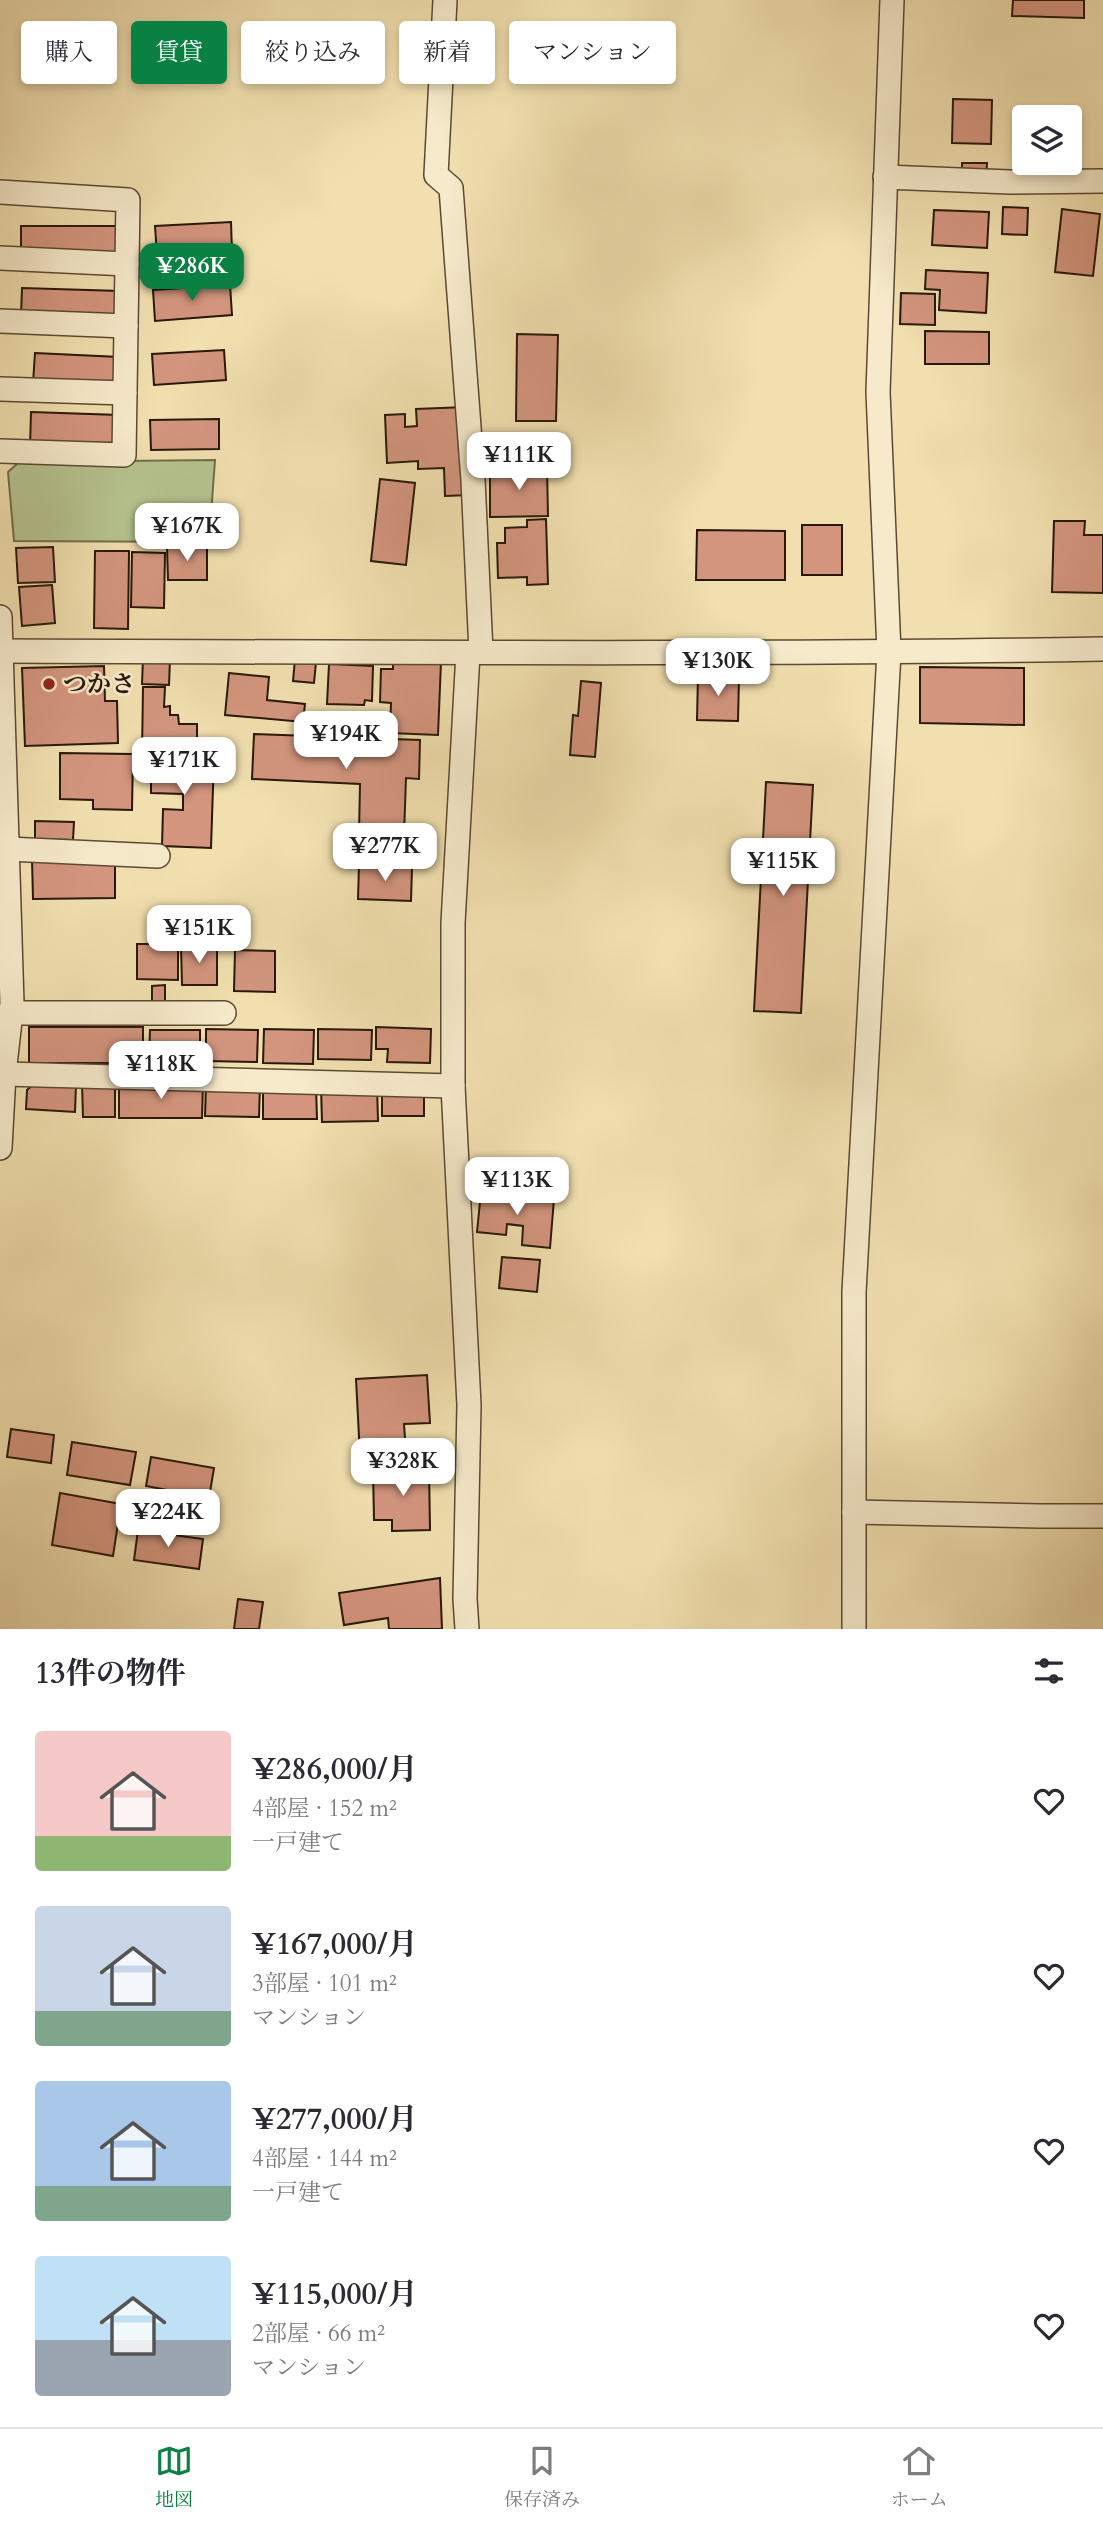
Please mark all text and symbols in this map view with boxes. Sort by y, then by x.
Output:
chip: 購入 [21,21,117,84]
chip: 賃貸 [131,21,227,84]
chip: 絞り込み [241,21,385,84]
chip: 新着 [399,21,495,84]
chip: マンション [509,21,676,84]
map controls [1012,105,1082,175]
button: layers [1012,105,1082,175]
pin: ¥286K [143,244,241,303]
text: ¥286K [156,250,228,281]
pin: ¥111K [470,433,568,492]
text: ¥111K [483,439,555,470]
pin: ¥167K [138,504,236,563]
text: ¥167K [151,510,223,541]
pin: ¥130K [669,638,767,698]
text: ¥130K [682,645,754,676]
place label: つかさ [63,668,135,701]
marker: つかさ [41,676,57,692]
pin: ¥194K [297,712,395,771]
text: ¥194K [310,718,382,749]
pin: ¥171K [135,738,233,797]
text: ¥171K [148,744,220,775]
pin: ¥277K [336,824,434,883]
text: ¥277K [349,830,421,861]
pin: ¥115K [734,838,832,898]
text: ¥115K [747,845,819,876]
pin: ¥151K [150,906,248,965]
text: ¥151K [163,912,235,943]
pin: ¥118K [112,1042,210,1101]
text: ¥118K [125,1048,197,1079]
pin: ¥113K [468,1158,566,1217]
text: ¥113K [481,1164,553,1195]
pin: ¥328K [354,1438,452,1498]
text: ¥328K [367,1445,439,1476]
pin: ¥224K [119,1490,217,1549]
text: ¥224K [132,1496,204,1527]
icon: filters [1030,1652,1068,1690]
text: 13件の物件 [35,1653,186,1694]
text: ¥286,000/月 [252,1749,418,1790]
icon: home [91,1759,175,1843]
icon: heart [1030,1782,1068,1820]
text: 4部屋 · 152 m² [252,1793,397,1824]
text: 一戸建て [252,1827,344,1858]
text: ¥167,000/月 [252,1924,418,1965]
icon: home [91,1934,175,2018]
icon: heart [1030,1957,1068,1995]
text: 3部屋 · 101 m² [252,1968,397,1999]
text: マンション [252,2002,366,2033]
text: ¥277,000/月 [252,2099,418,2140]
icon: home [91,2109,175,2193]
icon: heart [1030,2132,1068,2170]
text: 4部屋 · 144 m² [252,2143,397,2174]
text: 一戸建て [252,2177,344,2208]
text: ¥115,000/月 [252,2274,418,2315]
icon: home [91,2284,175,2368]
icon: heart [1030,2307,1068,2345]
text: 2部屋 · 66 m² [252,2318,385,2349]
text: マンション [252,2352,366,2383]
tab: 地図 [155,2442,193,2513]
tab: 保存済み [504,2442,580,2513]
tab: ホーム [891,2442,948,2513]

